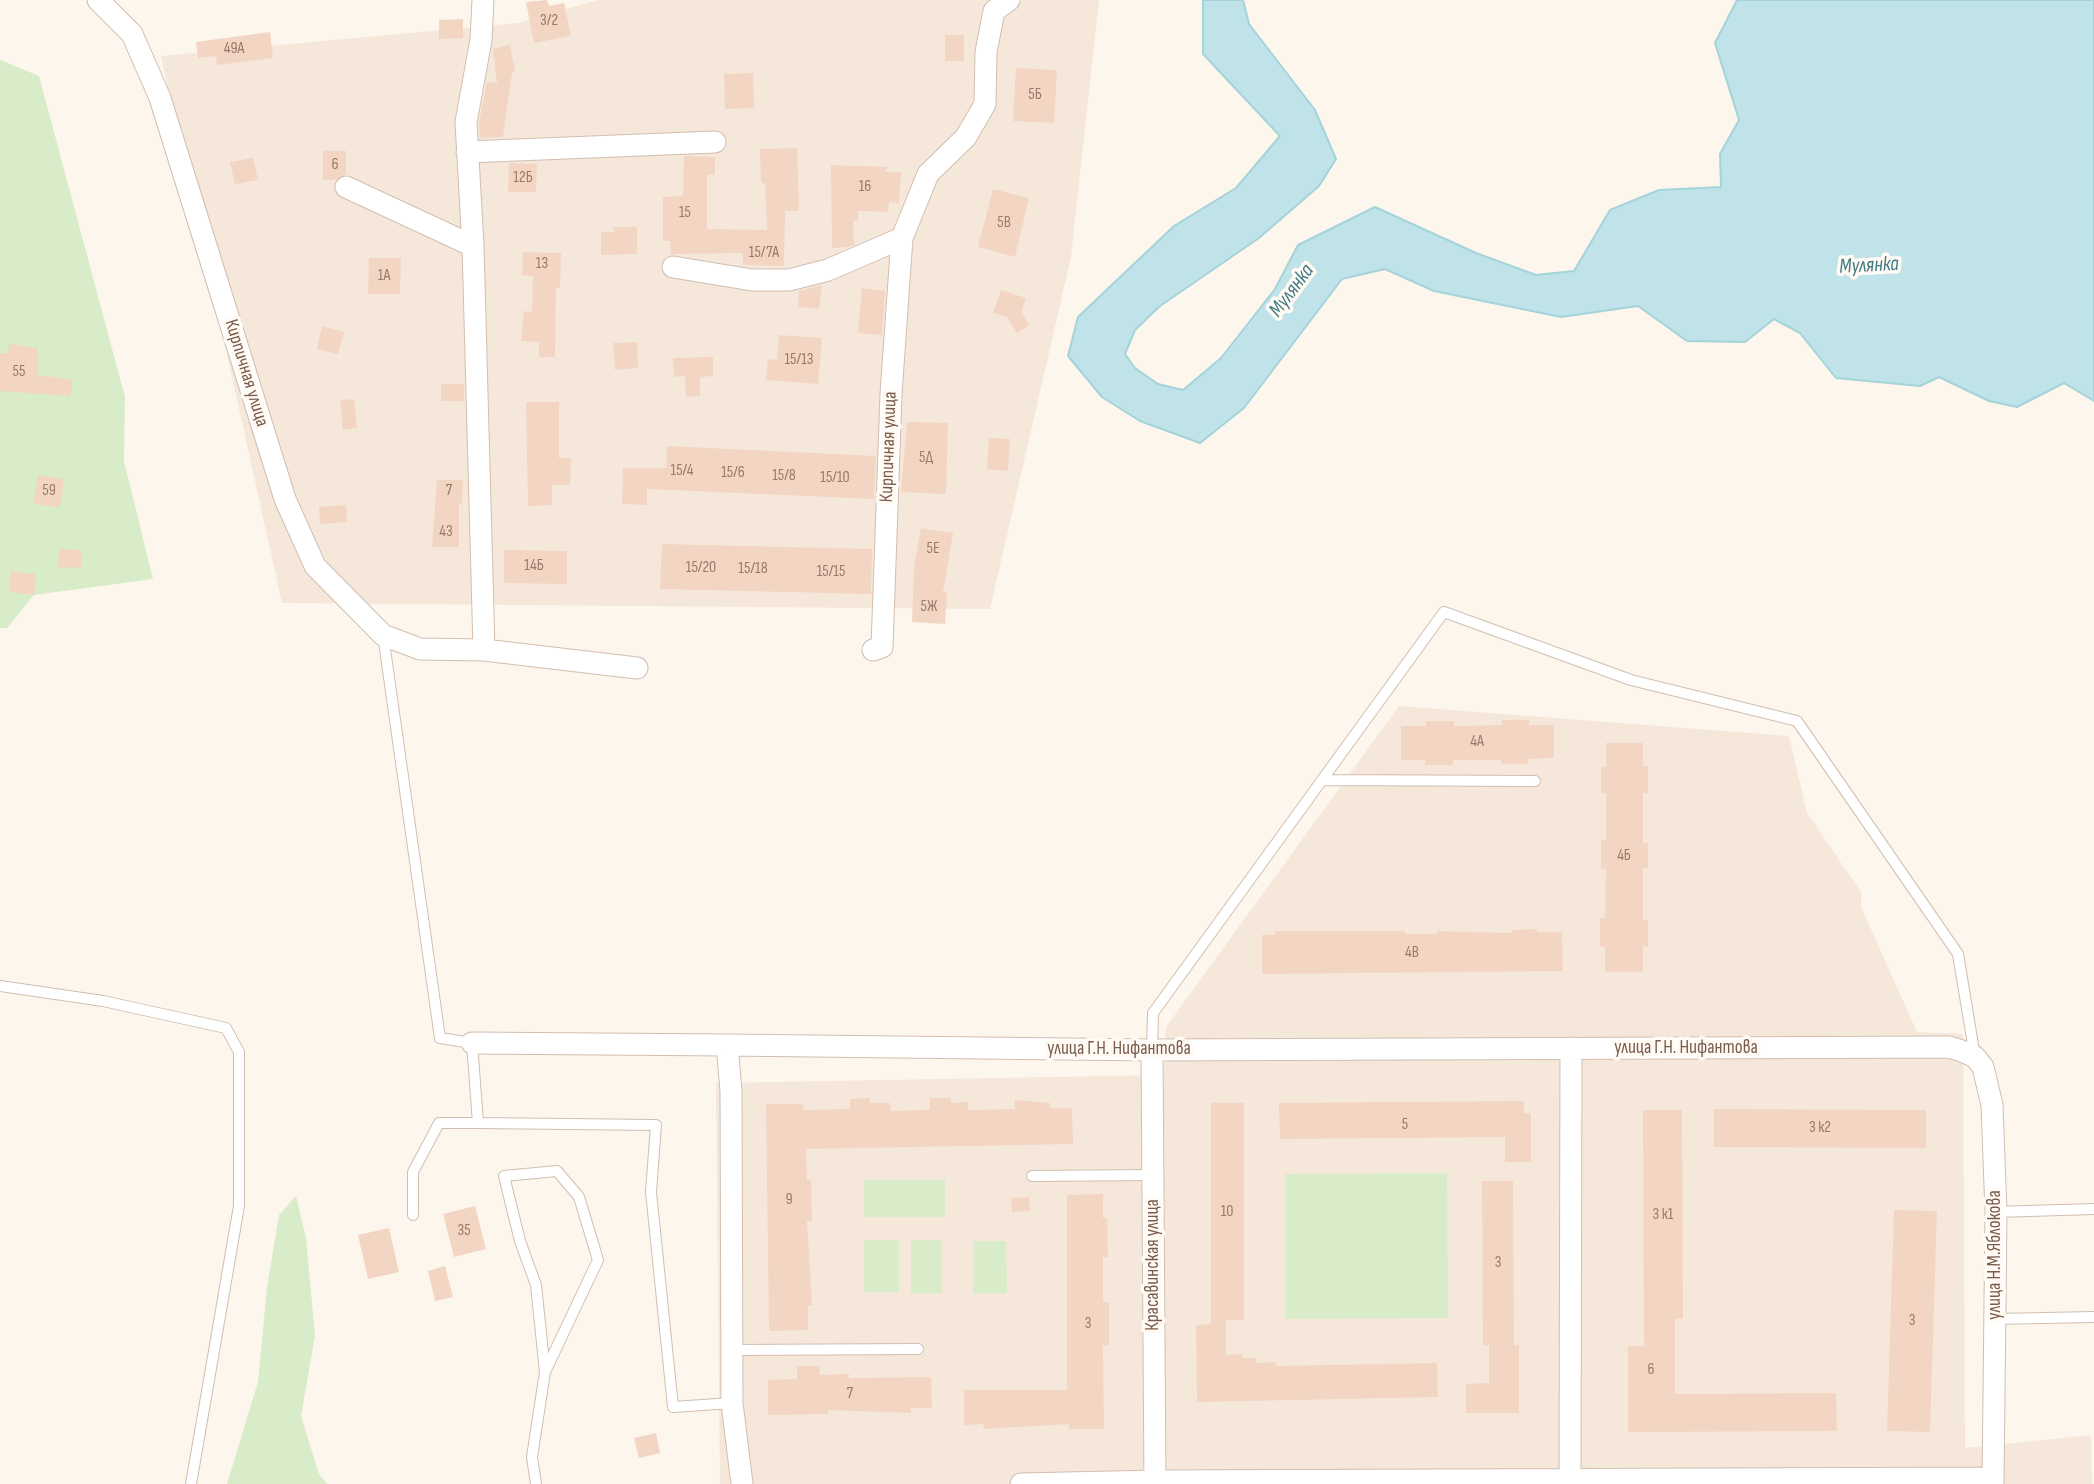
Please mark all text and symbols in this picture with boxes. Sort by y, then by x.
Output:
house number: 3/2 [540,11,558,31]
house number: 49А [224,39,244,59]
house number: 5Б [1028,85,1042,105]
house number: 6 [331,155,339,175]
house number: 12Б [513,168,533,188]
house number: 16 [859,177,871,197]
house number: 15 [679,203,691,223]
house number: 5В [997,213,1011,233]
house number: 15/7А [749,243,779,263]
water label: Мулянка [1839,252,1899,280]
house number: 13 [536,254,548,274]
water label: Мулянка [1264,260,1320,322]
house number: 1А [378,266,390,286]
street label: Кирпичная улица [219,317,273,429]
house number: 15/13 [785,350,813,370]
house number: 55 [13,362,25,382]
street label: Кирпичная улица [876,391,902,503]
house number: 5Д [919,448,933,468]
house number: 15/4 [671,461,693,481]
house number: 15/6 [721,463,745,483]
house number: 15/8 [772,466,796,486]
house number: 15/10 [820,468,850,488]
house number: 59 [42,481,56,501]
house number: 7 [446,481,452,501]
house number: 43 [439,522,453,542]
house number: 5Е [926,539,940,559]
house number: 14Б [524,556,544,576]
house number: 15/20 [686,558,716,578]
house number: 15/18 [738,559,768,579]
house number: 15/15 [817,562,845,582]
house number: 5Ж [921,597,937,617]
house number: 4А [1470,732,1484,752]
house number: 4Б [1617,846,1631,866]
house number: 4В [1405,943,1419,963]
street label: улица Г.Н. Нифантова [1614,1037,1758,1059]
street label: улица Г.Н. Нифантова [1047,1038,1191,1060]
house number: 5 [1402,1115,1408,1135]
house number: 3 к2 [1809,1118,1831,1138]
house number: 9 [785,1190,793,1210]
street label: улица Н.М.Яблокова [1984,1190,2006,1320]
street label: Красавинская улица [1142,1199,1164,1331]
house number: 10 [1221,1202,1233,1222]
house number: 3 к1 [1653,1205,1673,1225]
house number: 35 [457,1221,471,1241]
house number: 3 [1495,1253,1501,1273]
house number: 3 [1909,1311,1915,1331]
house number: 3 [1085,1314,1091,1334]
house number: 6 [1647,1360,1655,1380]
house number: 7 [847,1384,853,1404]

